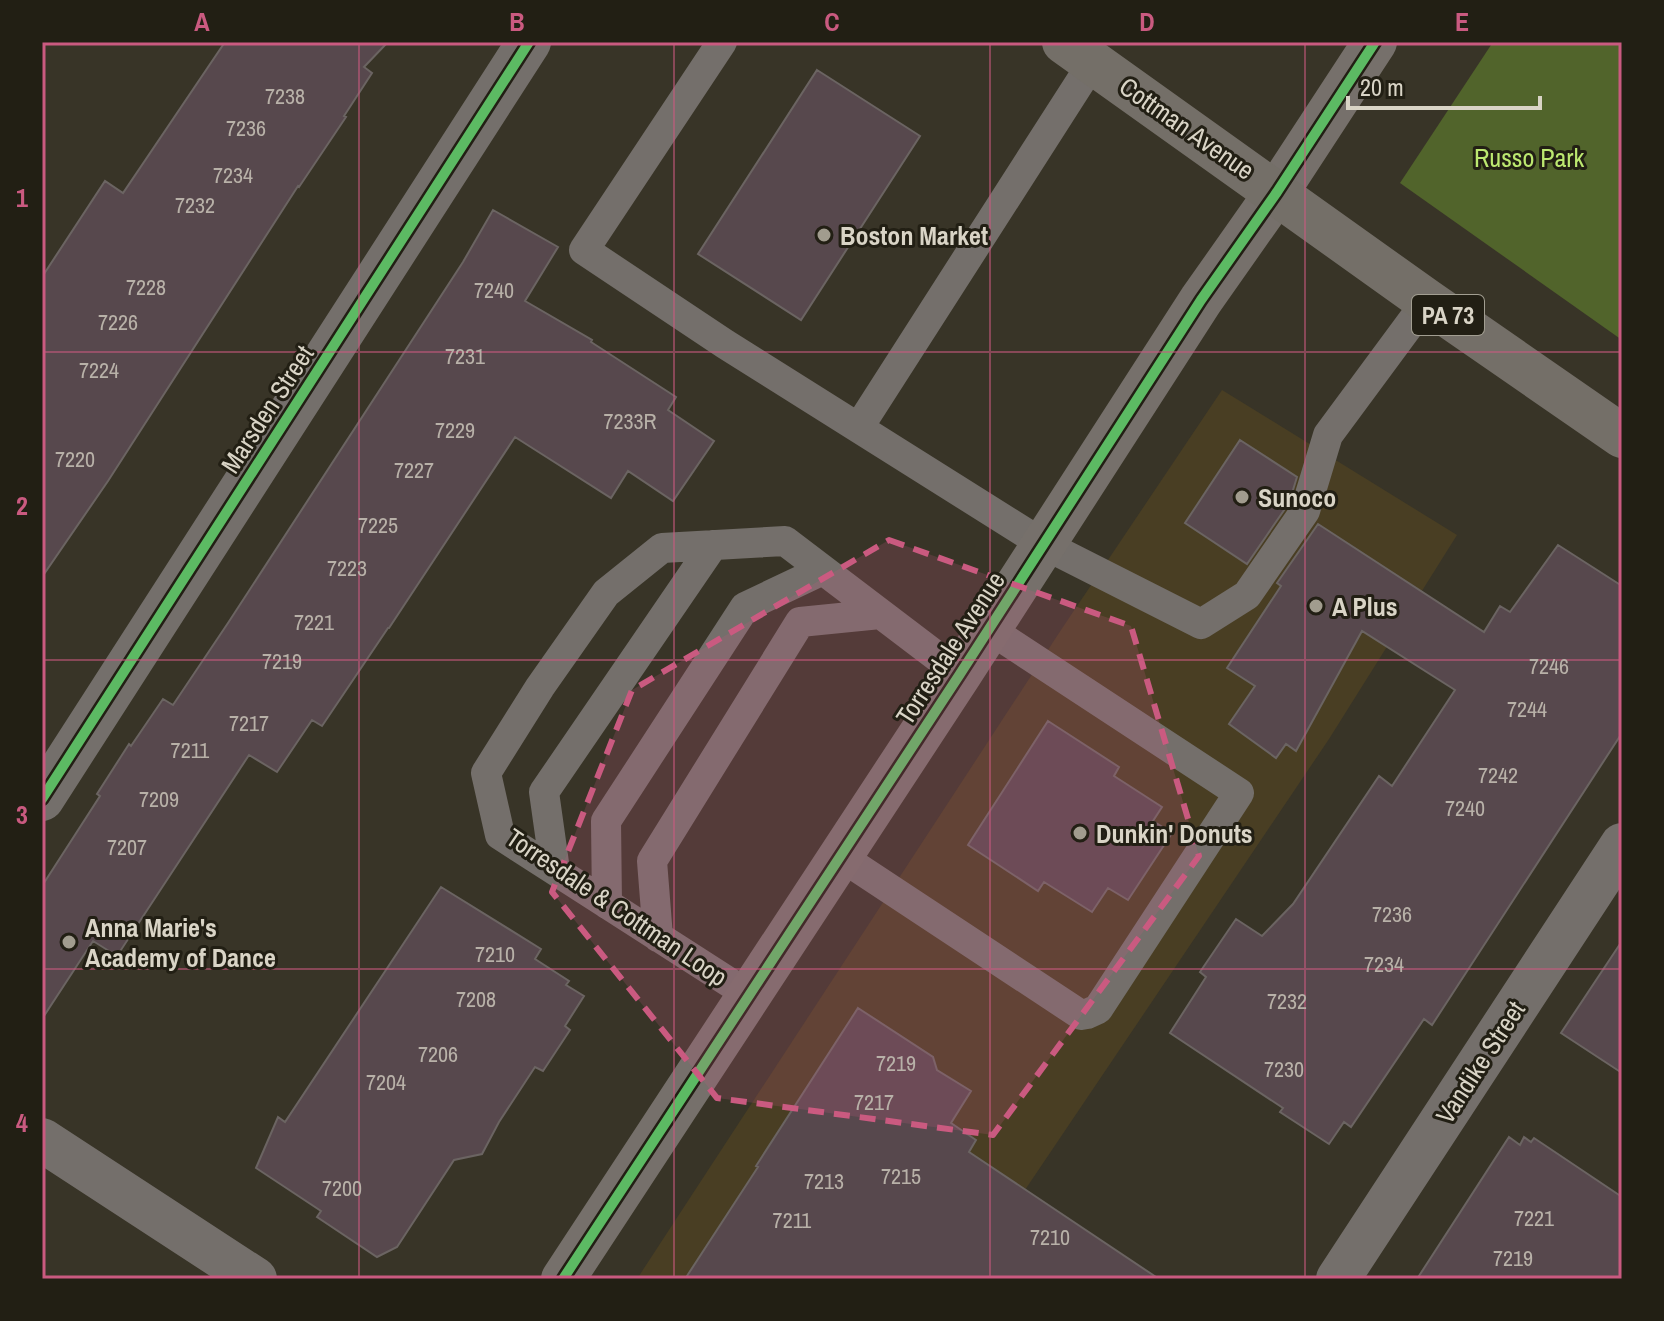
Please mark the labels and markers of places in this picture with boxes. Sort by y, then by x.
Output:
place label: Boston Market [840,218,988,253]
marker: Boston Market [815,226,833,244]
place label: Sunoco [1258,480,1336,515]
marker: Sunoco [1233,488,1251,506]
place label: A Plus [1332,589,1398,624]
marker: A Plus [1307,597,1325,615]
place label: Dunkin' Donuts [1096,816,1253,851]
marker: Dunkin' Donuts [1071,824,1089,842]
place label: Anna Marie's Academy of Dance [85,910,276,975]
marker: Anna Marie's Academy of Dance [60,933,78,951]

